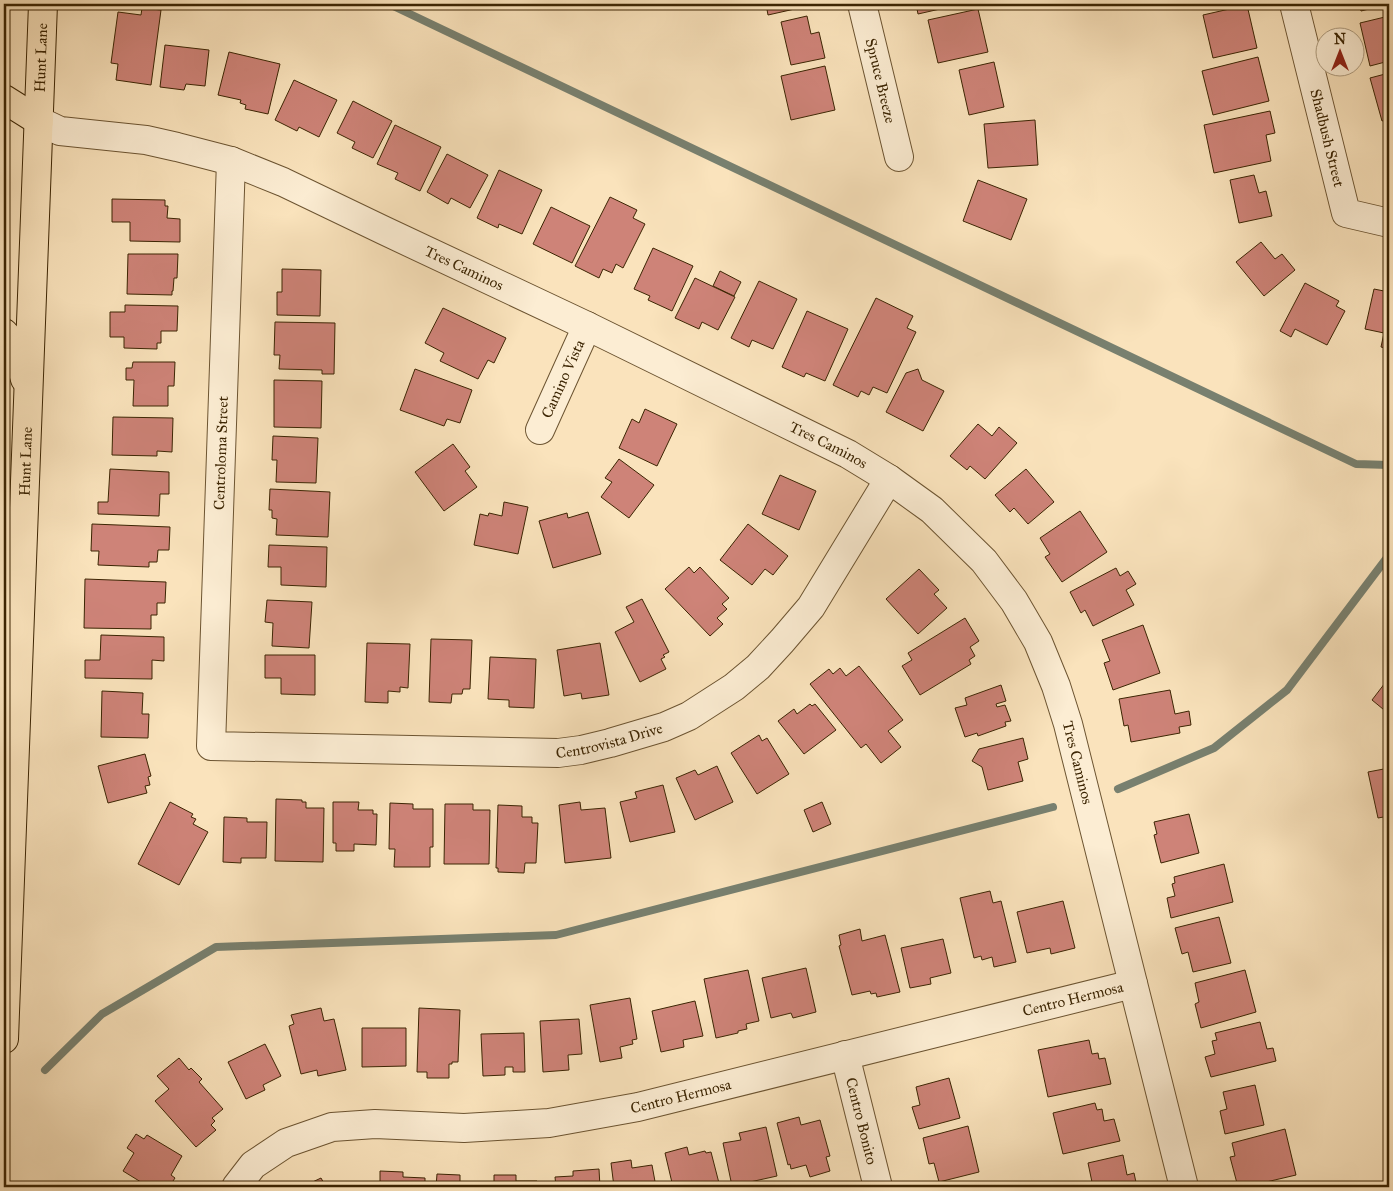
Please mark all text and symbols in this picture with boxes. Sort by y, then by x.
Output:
street label: Hunt Lane [31,23,51,93]
north arrow [1316,28,1366,78]
text: N [1334,31,1346,48]
street label: Spruce Breeze [862,37,900,125]
street label: Shadbush Street [1306,87,1348,189]
street label: Tres Caminos [422,242,506,294]
street label: Camino Vista [538,336,589,421]
street label: Centroloma Street [210,395,232,510]
street label: Tres Caminos [787,418,871,473]
street label: Hunt Lane [15,426,36,496]
street label: Centrovista Drive [555,719,665,762]
street label: Tres Caminos [1059,719,1097,806]
street label: Centro Hermosa [1021,978,1126,1020]
street label: Centro Hermosa [629,1075,734,1117]
street label: Centro Bonito [842,1076,881,1167]

